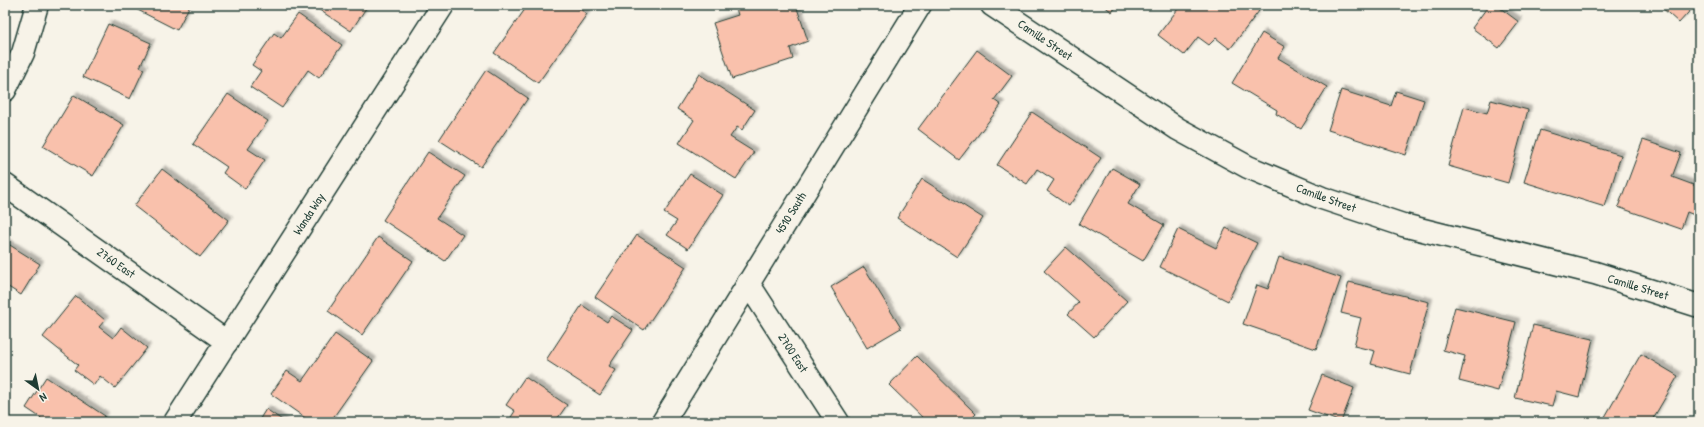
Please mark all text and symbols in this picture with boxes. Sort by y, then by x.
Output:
street label: Camille Street [1015,15,1077,65]
street label: Camille Street [1294,179,1359,217]
street label: Wanda Way [289,189,328,238]
street label: 4510 South [771,189,810,237]
street label: 2760 East [94,243,140,282]
street label: Camille Street [1606,269,1671,304]
street label: 2700 East [774,330,813,376]
north arrow [18,369,58,409]
text: N [37,390,50,405]

